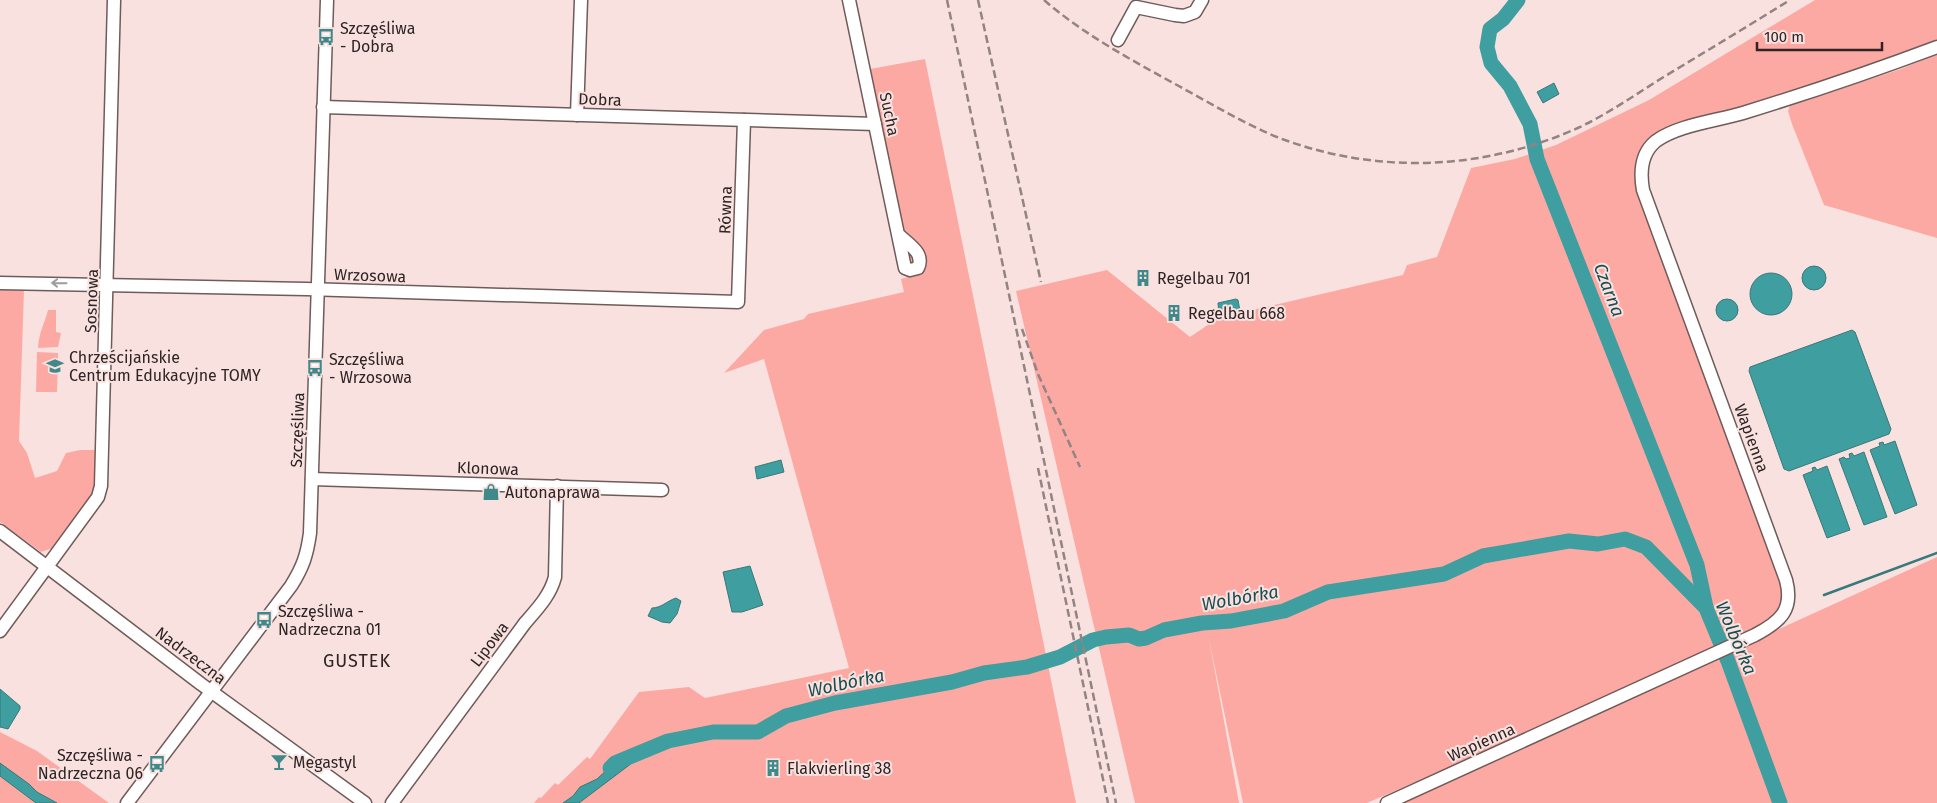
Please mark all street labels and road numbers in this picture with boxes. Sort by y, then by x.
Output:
street label: Dobra [578,89,622,110]
street label: Sucha [876,91,903,137]
street label: Równa [715,186,736,235]
street label: Wrzosowa [334,265,406,286]
street label: Sosnowa [81,269,102,333]
street label: Szczęśliwa [287,392,308,468]
street label: Wapienna [1730,401,1773,475]
street label: Klonowa [457,458,519,479]
street label: Lipowa [466,618,512,671]
street label: Nadrzeczna [152,623,230,688]
street label: Wapienna [1445,719,1518,766]

